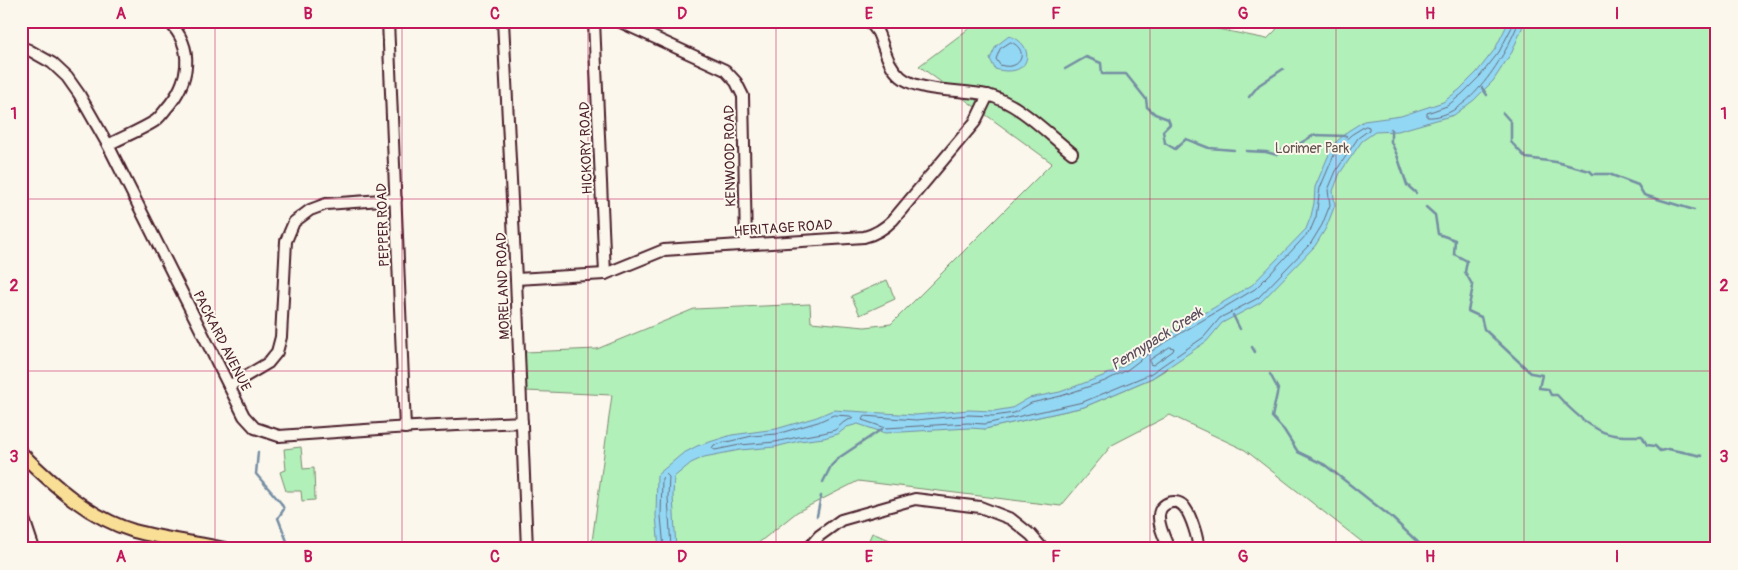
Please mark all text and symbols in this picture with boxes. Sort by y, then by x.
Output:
text: A [116,4,127,24]
text: B [303,4,313,24]
text: C [490,4,500,24]
text: D [677,4,687,24]
text: E [865,4,874,24]
text: F [1051,4,1061,24]
text: G [1238,4,1249,24]
text: H [1425,4,1435,24]
text: I [1615,4,1619,24]
street label: HICKORY ROAD [576,101,596,195]
text: 1 [11,104,17,124]
text: 1 [1721,104,1727,124]
street label: KENWOOD ROAD [721,105,739,207]
park label: Lorimer Park [1275,140,1349,157]
street label: PEPPER ROAD [373,183,393,267]
street label: HERITAGE ROAD [733,216,833,240]
street label: MORELAND ROAD [493,232,513,340]
text: 2 [10,276,19,296]
text: 2 [1720,276,1729,296]
street label: PACKARD AVENUE [189,288,255,394]
water label: Pennypack Creek [1107,302,1208,375]
text: 3 [10,447,19,467]
text: 3 [1720,447,1729,467]
text: A [116,547,127,567]
text: B [303,547,313,567]
text: C [490,547,500,567]
text: D [677,547,687,567]
text: E [865,547,874,567]
text: F [1051,547,1061,567]
text: G [1238,547,1249,567]
text: H [1425,547,1435,567]
text: I [1615,547,1619,567]

